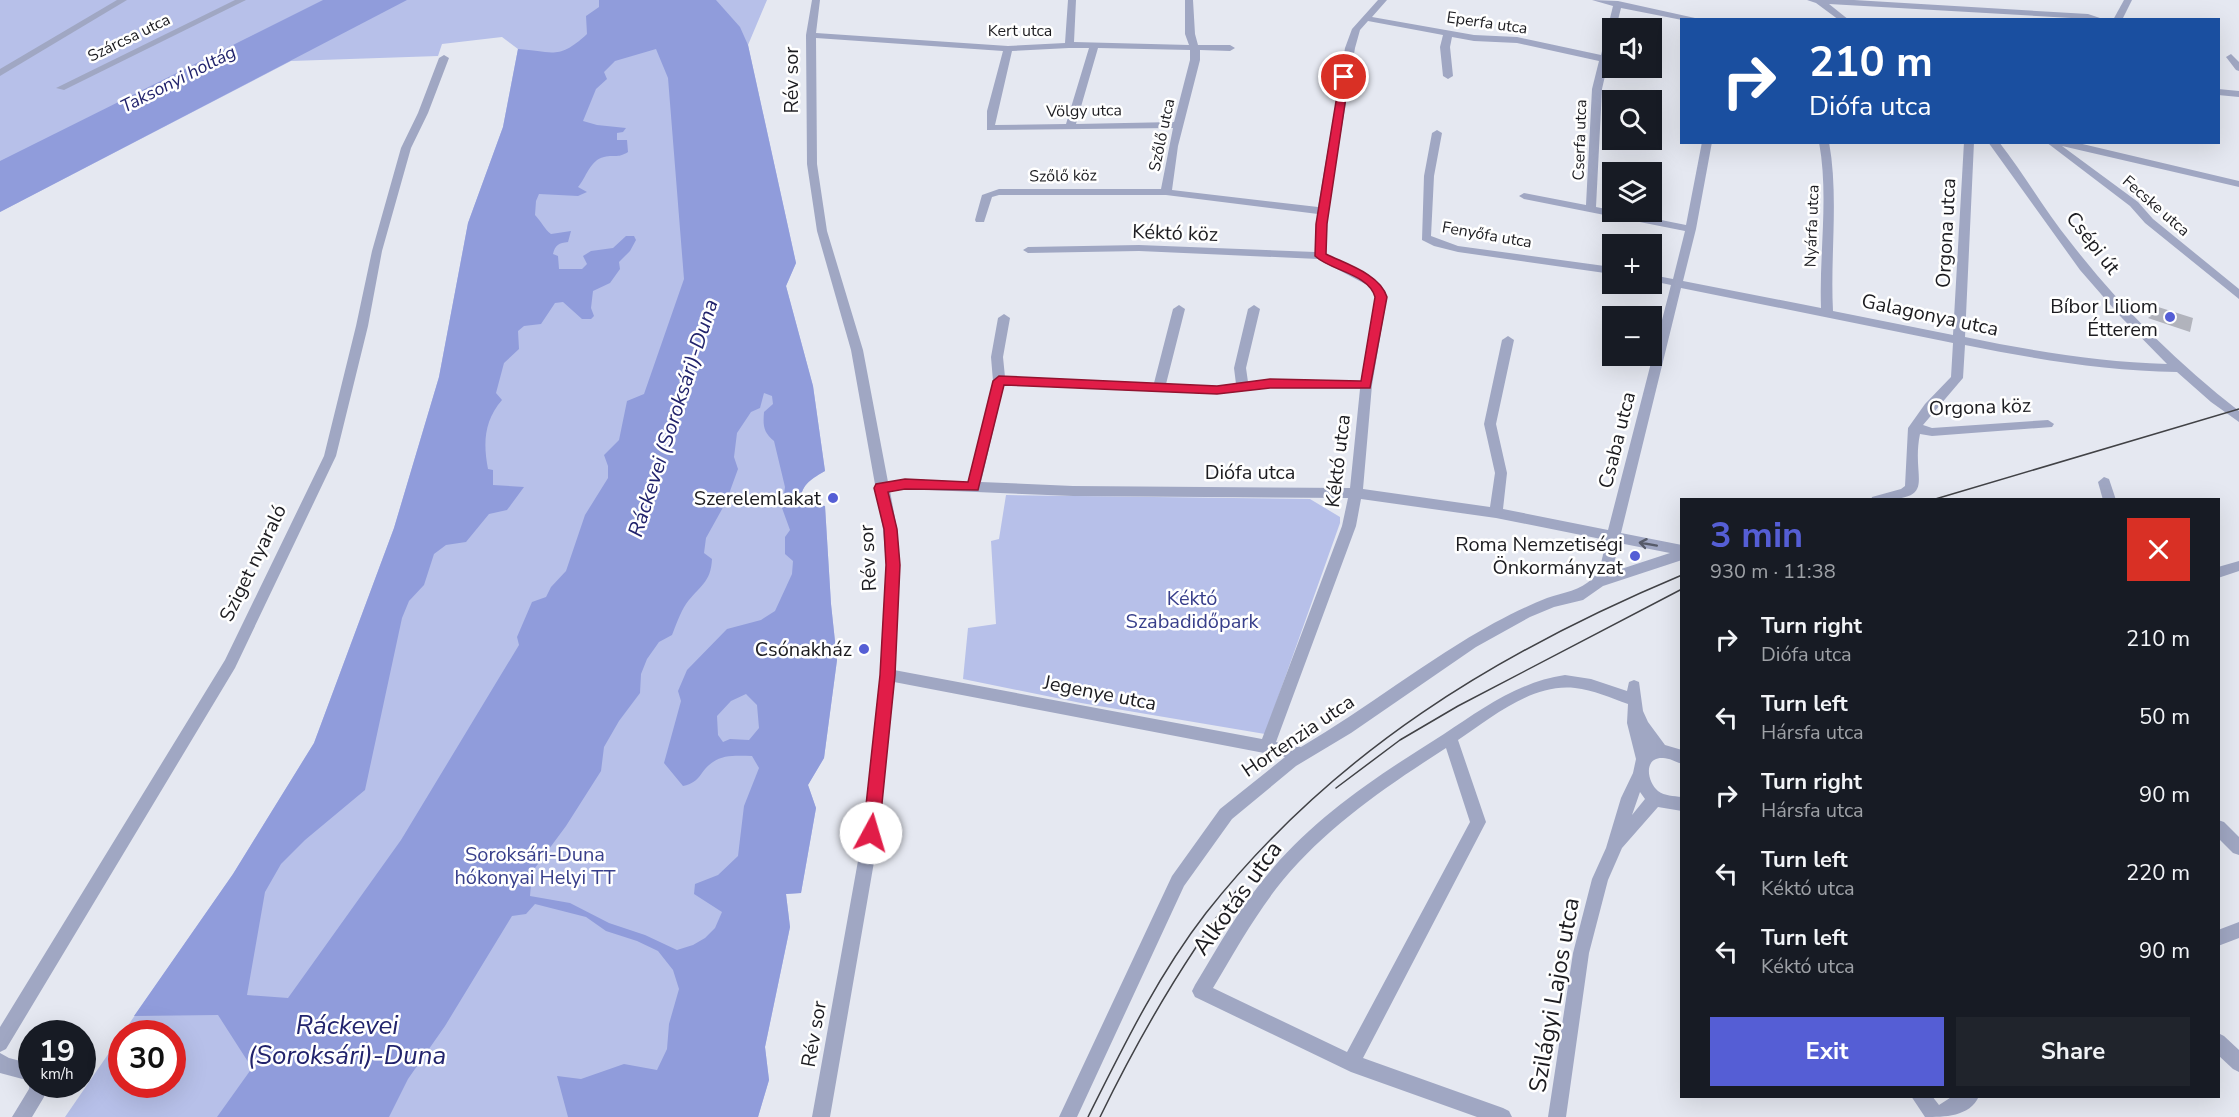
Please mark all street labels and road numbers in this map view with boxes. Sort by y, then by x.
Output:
street label: Eperfa utca [1445,6,1529,40]
street label: Szárcsa utca [84,9,174,67]
street label: Kert utca [988,20,1052,42]
street label: Rév sor [778,46,805,114]
street label: Szőlő utca [1144,97,1180,173]
street label: Völgy utca [1045,99,1122,123]
street label: Cserfa utca [1568,99,1592,181]
street label: Szőlő köz [1029,164,1097,188]
street label: Fecske utca [2118,171,2194,241]
street label: Orgona utca [1930,177,1962,289]
street label: Nyárfa utca [1800,184,1824,268]
street label: Csépi út [2060,206,2127,281]
street label: Fenyőfa utca [1440,216,1534,254]
street label: Kéktó köz [1132,218,1218,248]
street label: Galagonya utca [1859,287,2001,343]
street label: Csaba utca [1592,389,1642,491]
street label: Orgona köz [1928,392,2032,422]
street label: Kéktó utca [1319,413,1357,509]
street label: Diófa utca [1205,459,1295,486]
street label: Sziget nyaraló [213,500,293,626]
street label: Rév sor [853,524,883,592]
street label: Jegenye utca [1040,669,1159,717]
street label: Hortenzia utca [1236,688,1360,784]
street label: Alkotás utca [1185,834,1289,962]
street label: Szilágyi Lajos utca [1521,895,1587,1095]
street label: Rév sor [795,999,833,1069]

